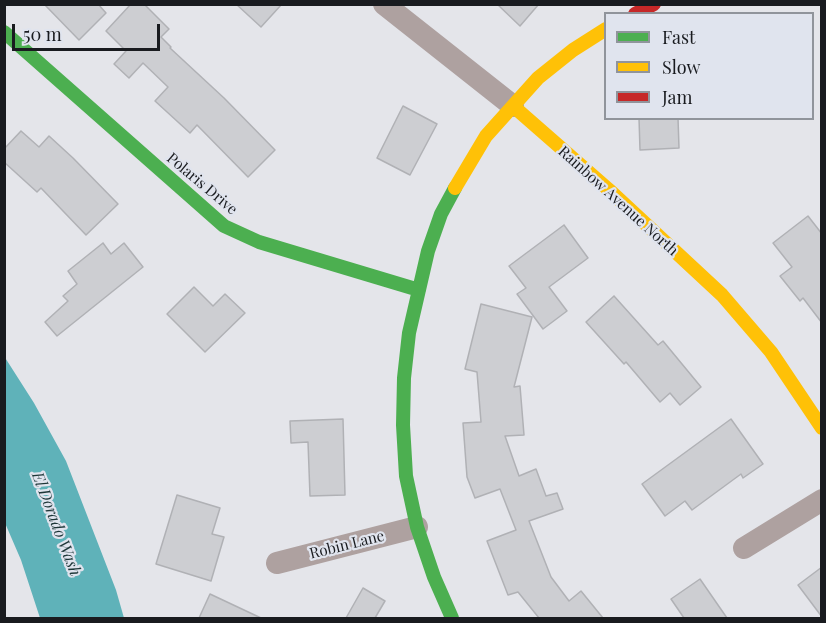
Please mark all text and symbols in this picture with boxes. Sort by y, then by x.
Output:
scale bar [15,12,164,50]
legend [604,12,814,120]
text: 50 m [23,22,62,46]
text: Fast [662,25,695,49]
text: Slow [662,55,700,79]
text: Jam [662,85,692,109]
street label: Rainbow Avenue North [554,142,682,260]
street label: Polaris Drive [163,149,241,219]
water label: El Dorado Wash [27,469,85,579]
street label: Robin Lane [308,527,386,563]

